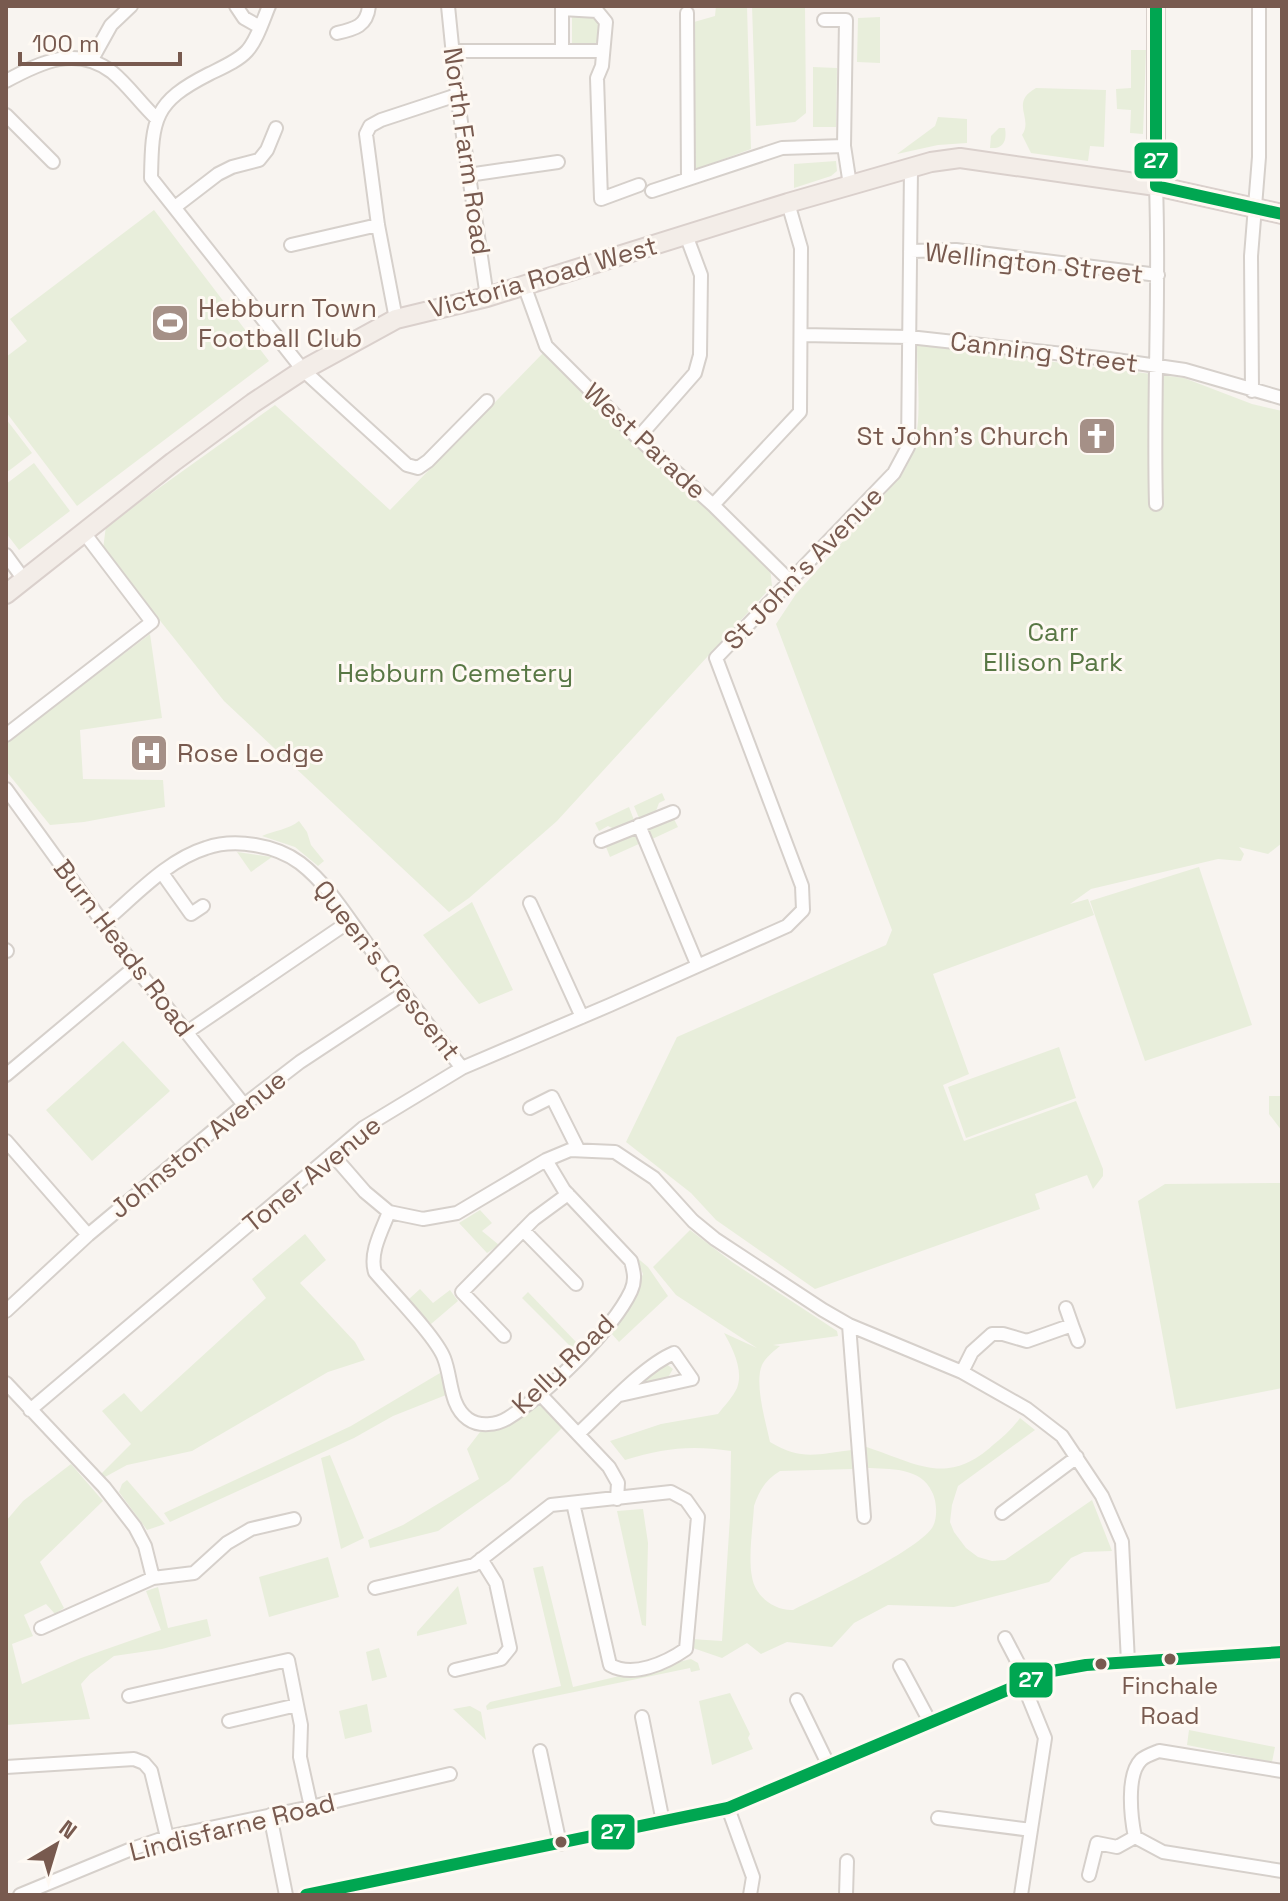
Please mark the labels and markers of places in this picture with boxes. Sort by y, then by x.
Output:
place label: Hebburn Town Football Club [198,291,377,355]
sports icon: Hebburn Town Football Club [149,302,191,344]
church icon: St John's Church [1076,415,1118,457]
place label: St John's Church [857,419,1069,453]
hospital icon: Rose Lodge [128,732,170,774]
place label: Rose Lodge [177,736,324,770]
marker: Finchale Road [1162,1651,1178,1667]
unlabelled marker [1093,1656,1109,1672]
place label: Finchale Road [1122,1670,1218,1731]
unlabelled marker [553,1834,569,1850]

